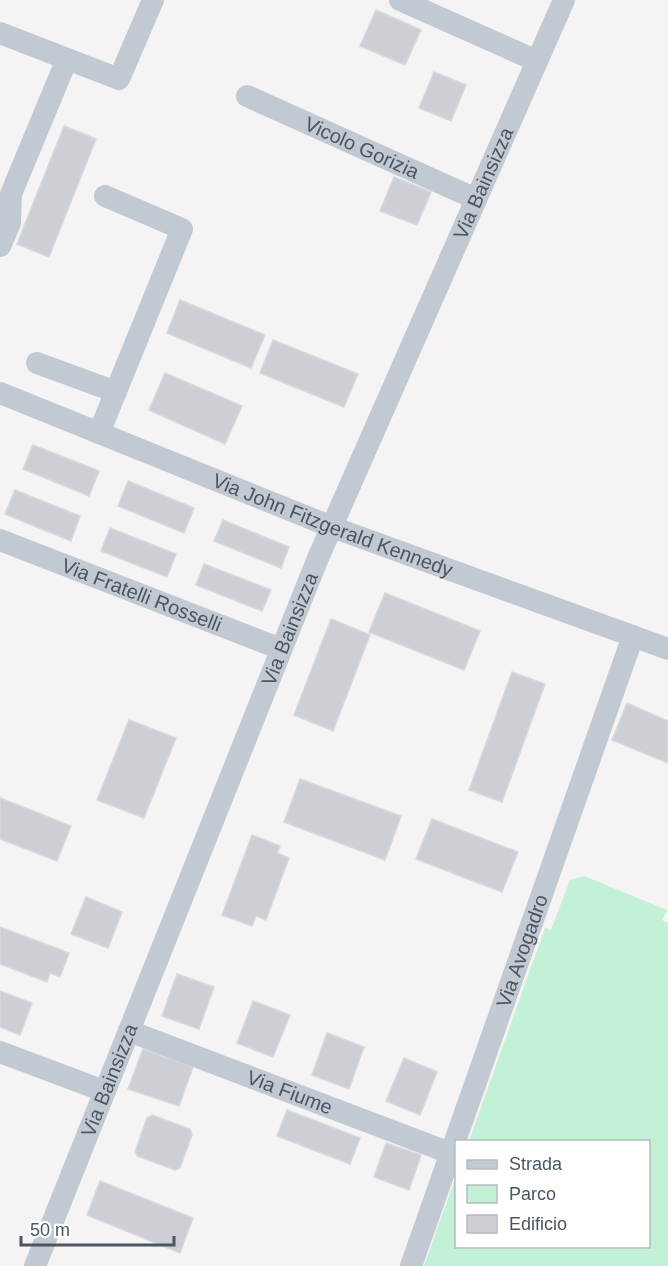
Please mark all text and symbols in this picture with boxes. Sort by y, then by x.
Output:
street label: Vicolo Gorizia [301,112,423,183]
street label: Via Bainsizza [449,123,518,242]
street label: Via John Fitzgerald Kennedy [209,469,456,581]
street label: Via Fratelli Rosselli [59,554,225,636]
street label: Via Bainsizza [257,569,322,689]
street label: Via Avogadro [492,892,552,1010]
street label: Via Bainsizza [77,1020,142,1140]
street label: Via Fiume [244,1066,336,1118]
legend [455,1140,650,1248]
text: Strada [509,1154,563,1174]
text: Parco [509,1184,556,1204]
scale bar [21,1209,174,1247]
text: Edificio [509,1214,567,1234]
text: 50 m [30,1220,70,1240]

